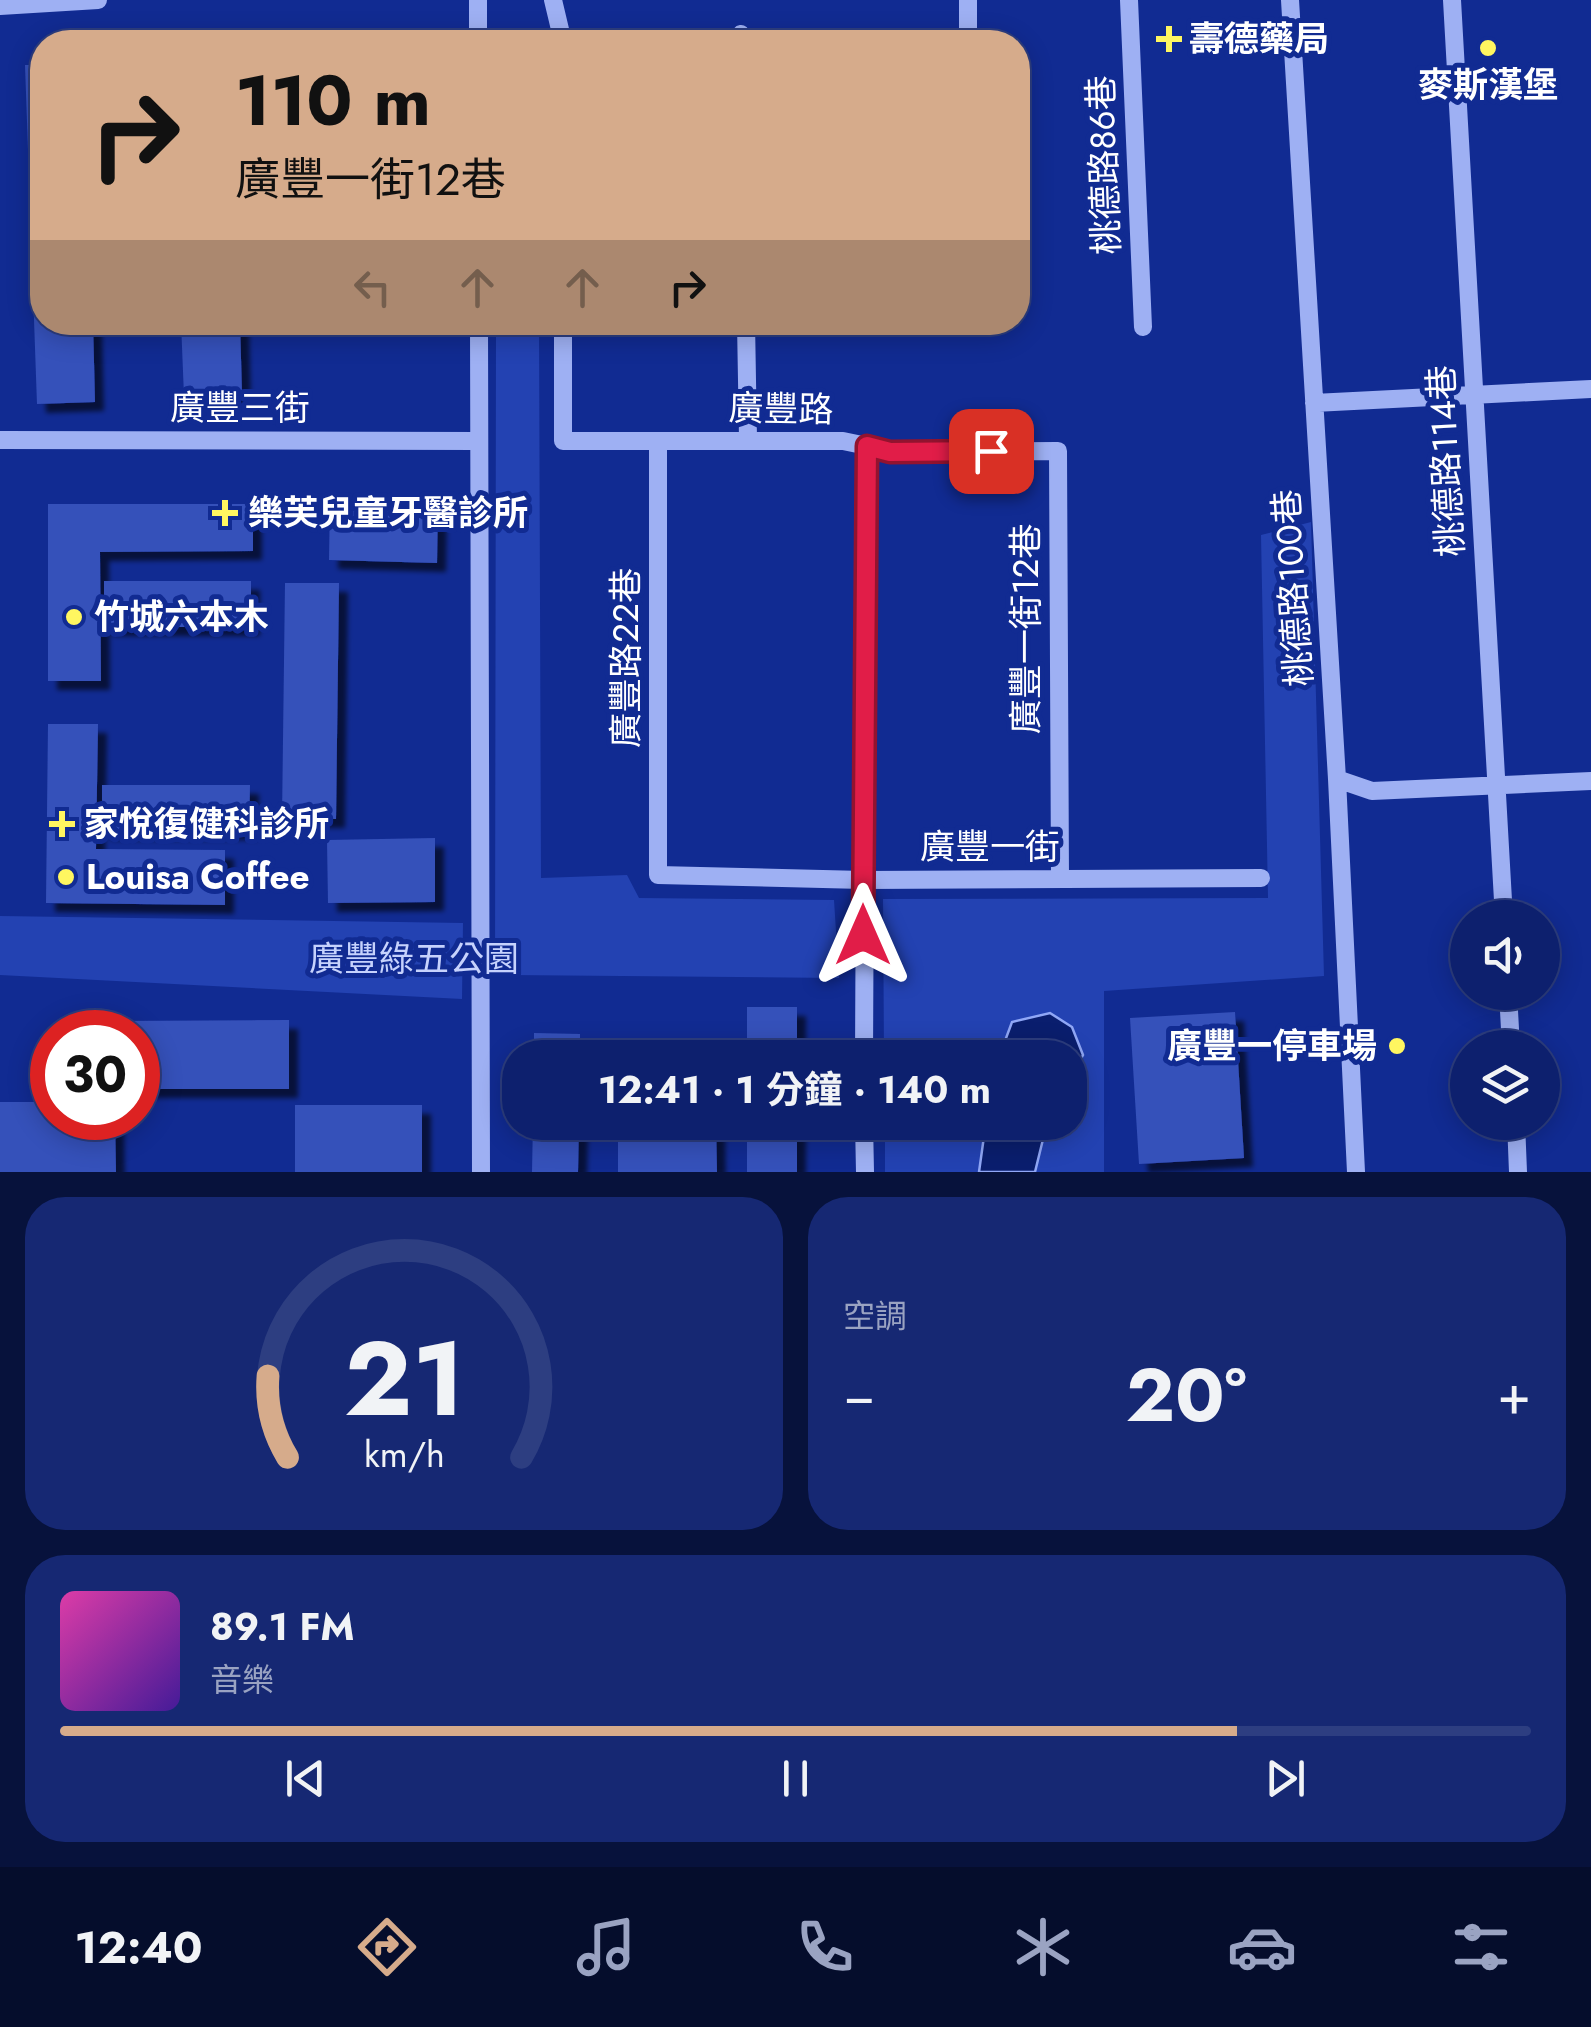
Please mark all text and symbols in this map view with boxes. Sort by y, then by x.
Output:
place label: 壽德藥局 [1189,14,1329,64]
marker: 壽德藥局 [1158,28,1180,50]
marker: 麥斯漢堡 [1477,37,1499,59]
text: 110 m [235,50,431,151]
place label: 麥斯漢堡 [1418,60,1558,110]
icon: right [70,70,200,200]
street label: 桃德路86巷 [1076,75,1132,255]
text: 廣豐一街12巷 [235,147,506,212]
icon: left [345,260,400,315]
icon: ahead [450,260,505,315]
icon: ahead [555,260,610,315]
icon: right [660,260,715,315]
street label: 桃德路114巷 [1416,364,1476,558]
street label: 廣豐三街 [170,383,310,433]
street label: 廣豐路 [728,383,834,435]
pin [949,409,1034,494]
icon: arrive [964,424,1019,479]
place label: 樂芙兒童牙醫診所 [248,488,528,538]
street label: 桃德路100巷 [1261,488,1325,688]
marker: 樂芙兒童牙醫診所 [212,500,238,526]
street label: 廣豐一街12巷 [1001,524,1051,734]
street label: 廣豐路22巷 [601,568,651,748]
place label: 竹城六本木 [94,592,269,642]
marker: 竹城六本木 [63,606,85,628]
place label: 家悅復健科診所 [84,799,329,849]
marker: 家悅復健科診所 [49,811,75,837]
street label: 廣豐一街 [920,822,1060,872]
place label: Louisa Coffee [86,852,310,902]
marker: Louisa Coffee [55,866,77,888]
position arrow [811,883,915,987]
map controls [1450,900,1560,1140]
button: sound [1450,900,1560,1010]
park label: 廣豐綠五公園 [309,934,519,984]
speed limit sign: 30 [30,1010,160,1140]
place label: 廣豐一停車場 [1167,1021,1377,1071]
button: layers [1450,1030,1560,1140]
marker: 廣豐一停車場 [1386,1035,1408,1057]
text: 12:41 · 1 分鐘 · 140 m [598,1062,991,1117]
text: 空調 [843,1293,907,1339]
text: 21 [343,1304,465,1454]
text: 20° [1126,1341,1247,1449]
text: − [843,1355,875,1435]
text: + [1497,1355,1531,1435]
text: km/h [364,1429,444,1480]
text: 89.1 FM [210,1599,354,1654]
text: 音樂 [210,1657,274,1703]
icon: previous [278,1751,333,1806]
icon: pause [768,1751,823,1806]
icon: next [1258,1751,1313,1806]
icon: directions [352,1912,422,1982]
icon: music [571,1912,641,1982]
icon: phone [790,1912,860,1982]
icon: climate [1008,1912,1078,1982]
icon: car [1227,1912,1297,1982]
icon: filters [1446,1912,1516,1982]
text: 12:40 [74,1915,203,1980]

